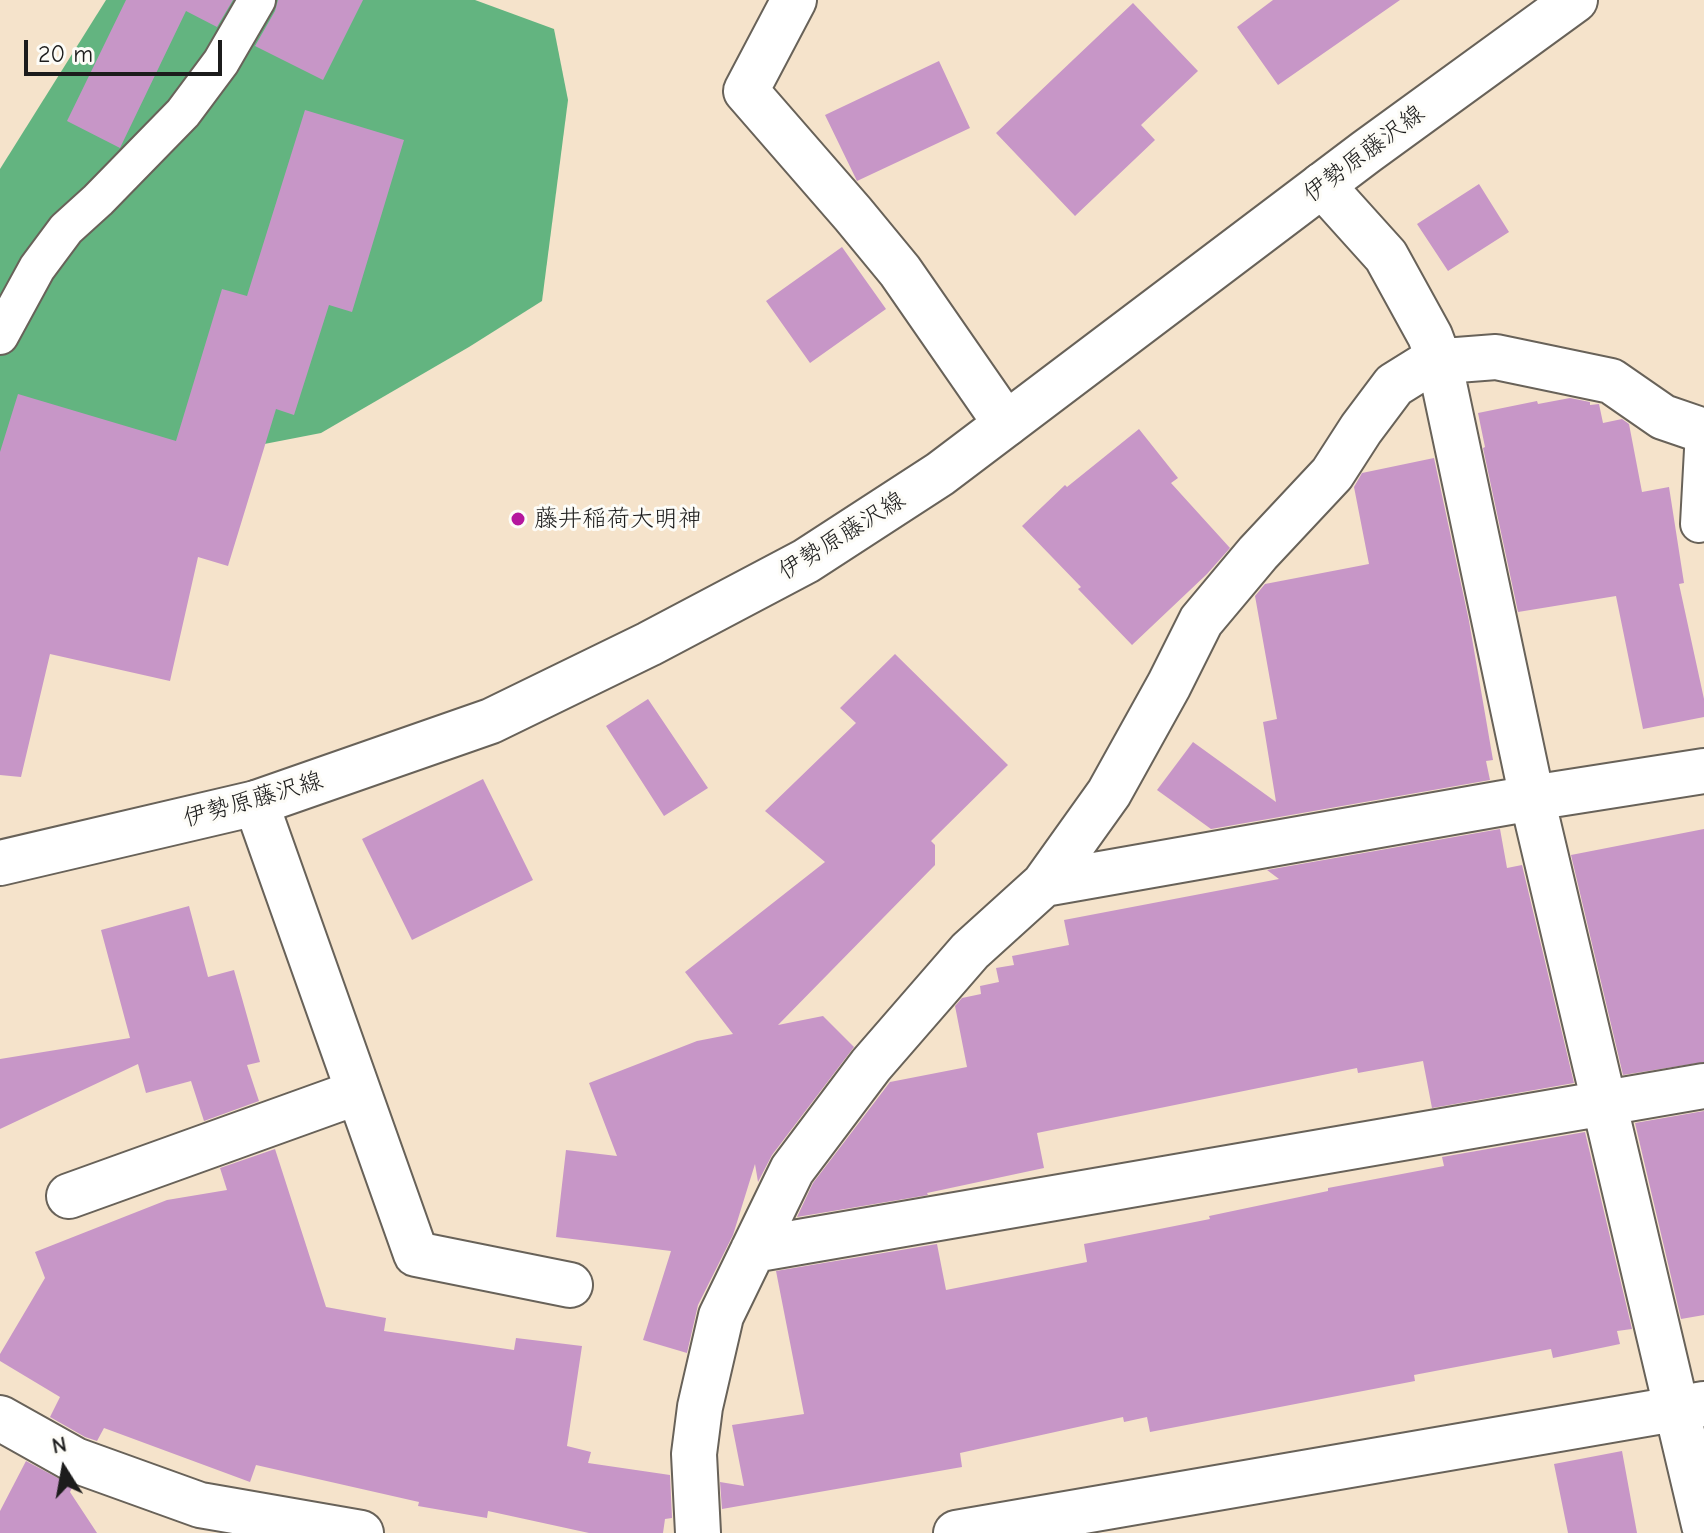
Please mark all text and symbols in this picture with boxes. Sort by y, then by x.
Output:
scale bar [28,24,226,74]
text: 20 m [38,40,93,68]
street label: 伊勢原藤沢線 [1298,99,1430,209]
street label: 伊勢原藤沢線 [773,486,911,586]
place label: 藤井稲荷大明神 [534,505,702,533]
marker: 藤井稲荷大明神 [509,510,527,528]
street label: 伊勢原藤沢線 [180,766,326,834]
north arrow [24,1429,104,1509]
text: N [50,1431,69,1460]

